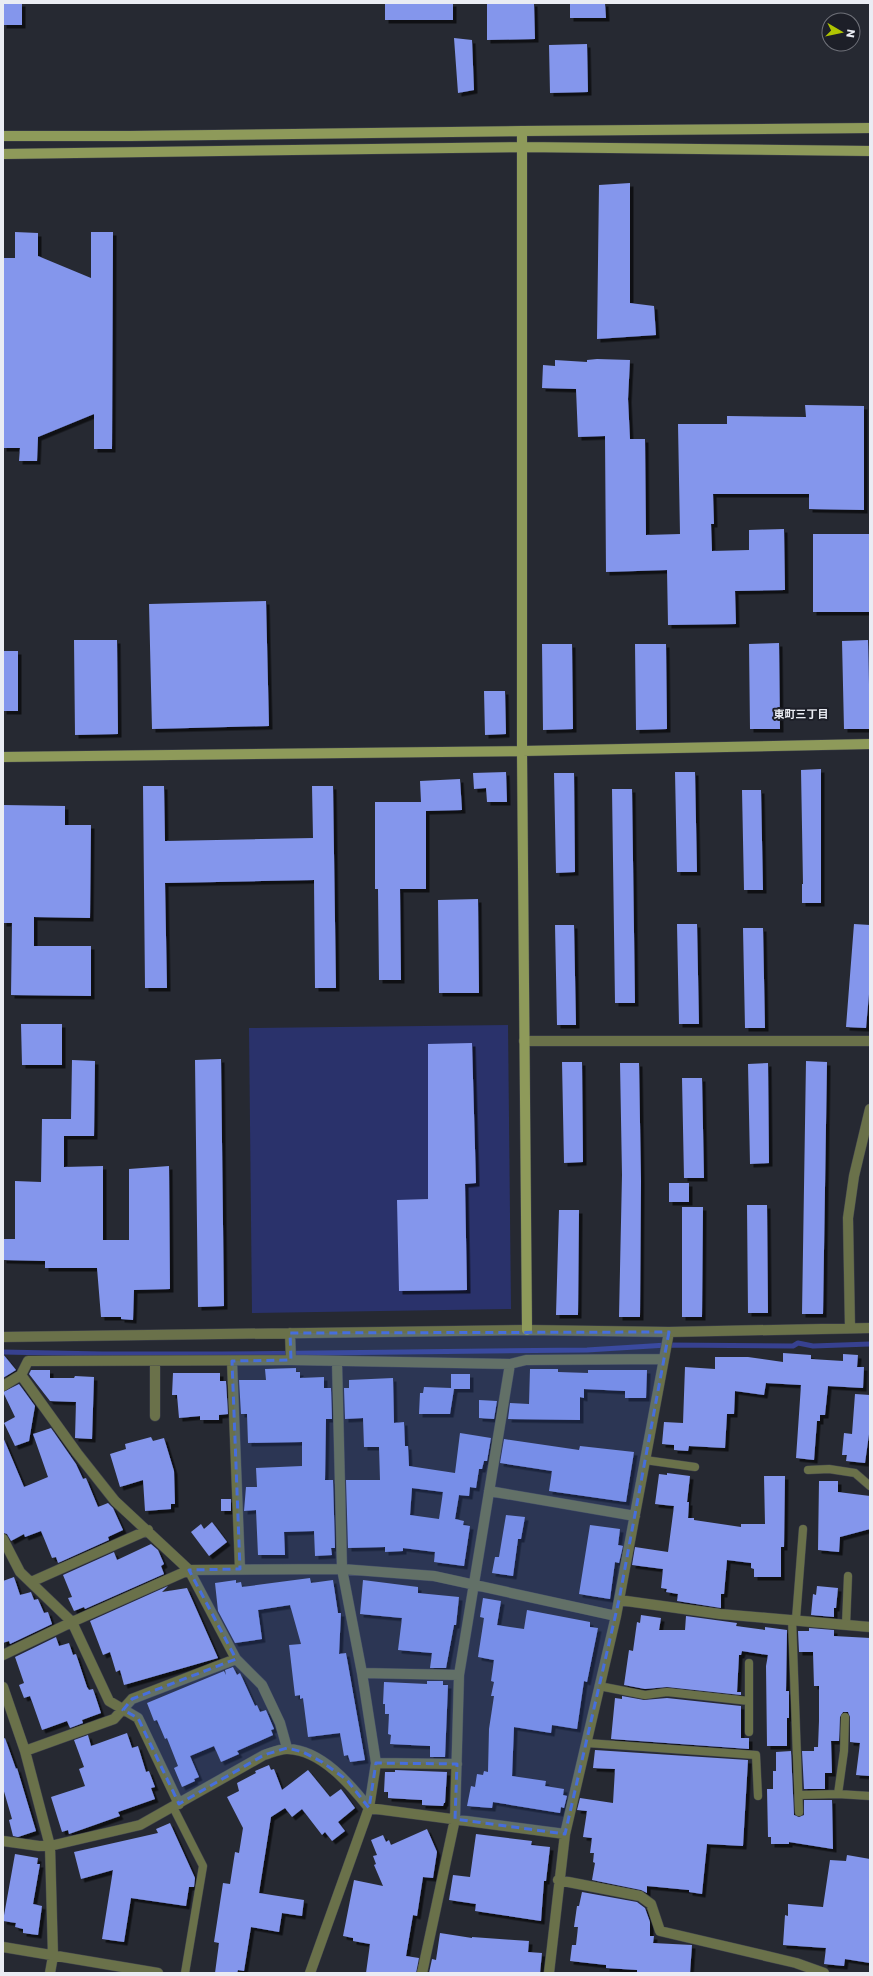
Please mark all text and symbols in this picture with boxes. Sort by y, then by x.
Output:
north arrow [821,12,861,52]
text: N [842,28,859,39]
district label: 東町三丁目 [774,706,829,722]

